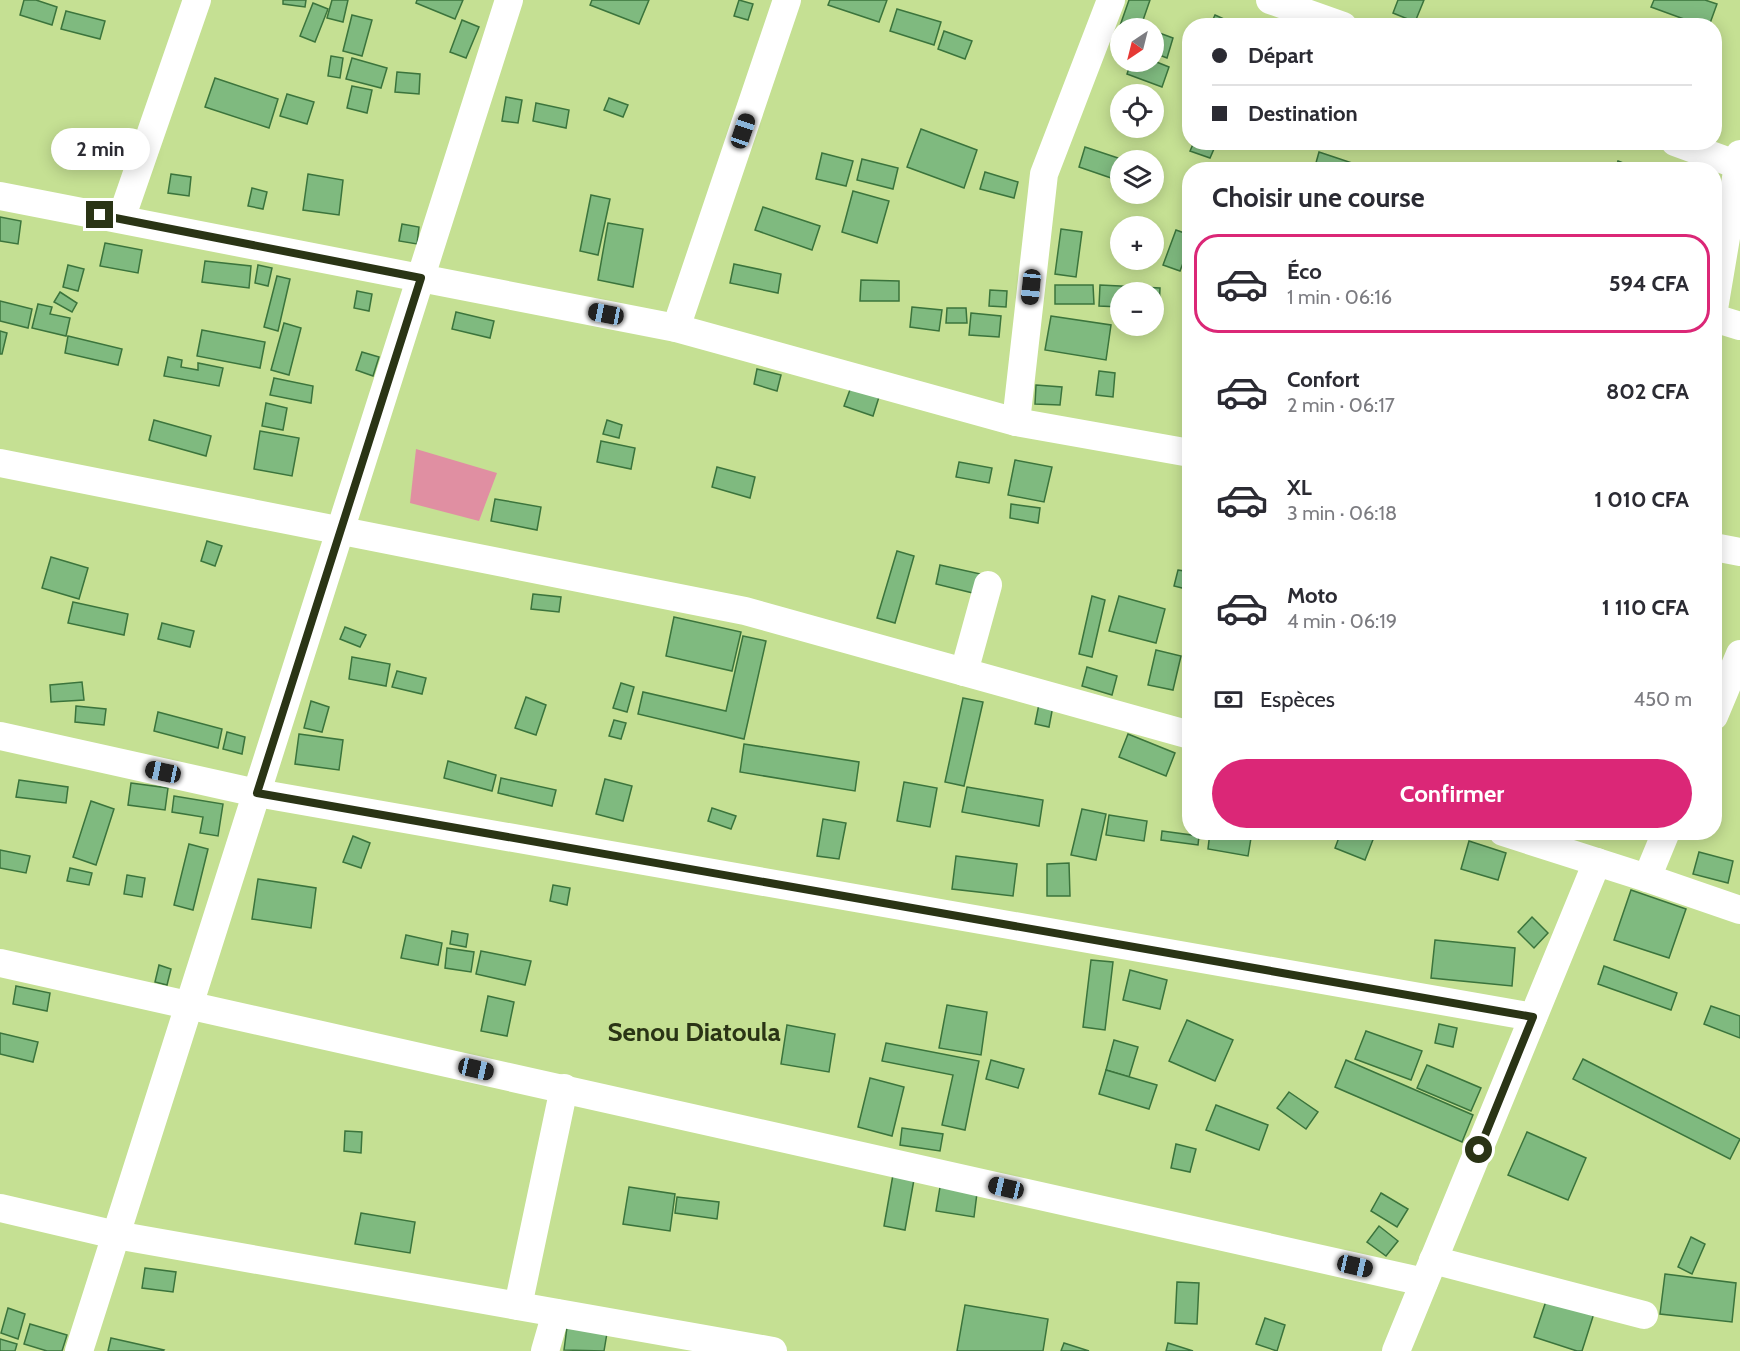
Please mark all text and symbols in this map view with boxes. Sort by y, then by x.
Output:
north arrow [1110,18,1164,72]
map controls [1110,18,1164,336]
text: Départ [1248,42,1313,69]
button: locate [1110,84,1164,138]
text: Destination [1248,100,1358,127]
car [729,111,757,151]
callout: 2 min [51,128,150,170]
text: 2 min [76,137,125,161]
button: layers [1110,150,1164,204]
text: Choisir une course [1212,181,1425,214]
route end [86,201,113,228]
button: + [1110,216,1164,270]
icon: car [1215,257,1269,311]
text: Éco [1287,258,1322,285]
car [1020,268,1042,306]
text: 594 CFA [1609,270,1689,297]
button: − [1110,282,1164,336]
text: 1 min · 06:16 [1287,285,1392,309]
car [587,302,625,326]
icon: car [1215,365,1269,419]
text: Confort [1287,366,1360,393]
text: 802 CFA [1606,378,1689,405]
text: 2 min · 06:17 [1287,393,1395,417]
icon: car [1215,473,1269,527]
text: XL [1287,474,1312,501]
text: 1 010 CFA [1594,486,1689,513]
text: 3 min · 06:18 [1287,501,1397,525]
icon: car [1215,581,1269,635]
text: Moto [1287,582,1338,609]
text: 1 110 CFA [1602,594,1689,621]
text: 4 min · 06:19 [1287,609,1397,633]
icon: cash [1212,683,1245,716]
text: Espèces [1260,686,1335,713]
text: 450 m [1634,687,1692,711]
car [144,759,182,785]
button: Confirmer [1212,759,1692,828]
district label: Senou Diatoula [607,1016,781,1048]
car [456,1056,496,1082]
route start [1465,1136,1492,1163]
car [986,1175,1026,1201]
car [1335,1253,1375,1279]

